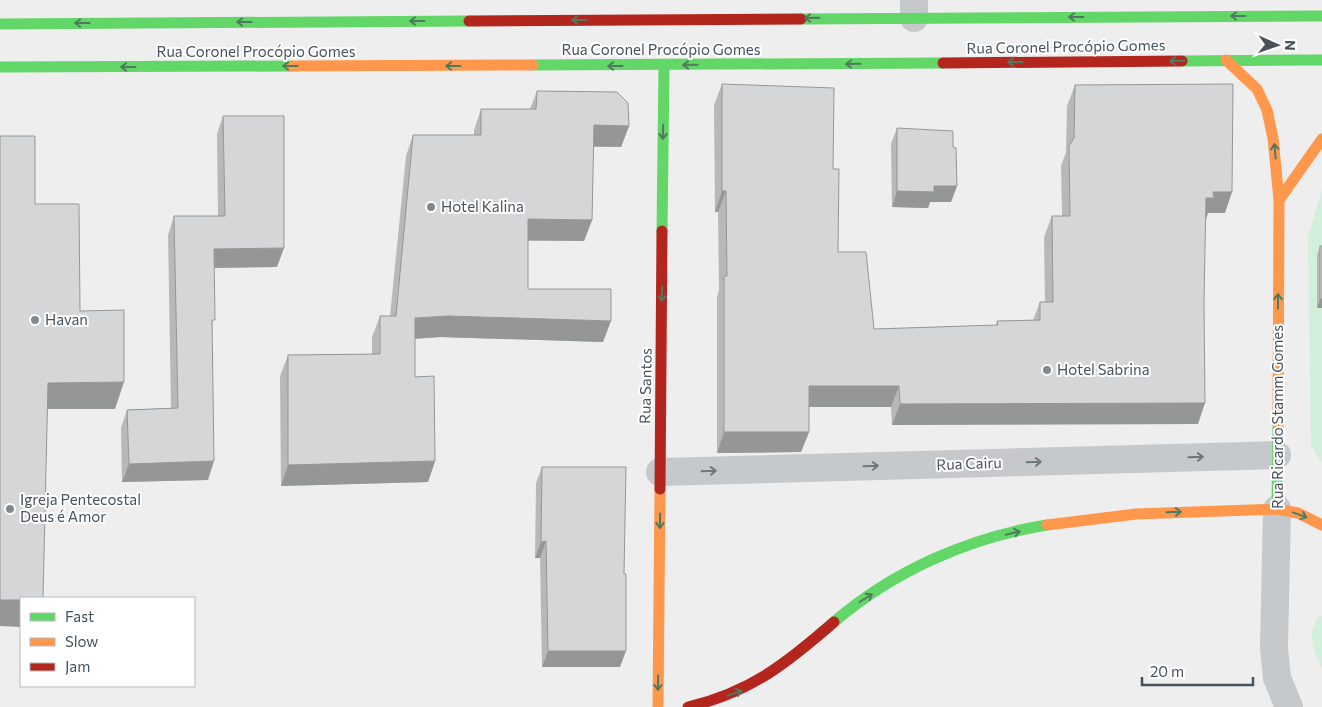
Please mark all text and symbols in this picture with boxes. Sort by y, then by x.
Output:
one-way arrow [1231,11,1247,21]
one-way arrow [1068,12,1084,22]
one-way arrow [805,14,821,23]
one-way arrow [571,15,588,25]
one-way arrow [409,16,425,26]
one-way arrow [236,17,252,27]
one-way arrow [74,18,90,28]
north arrow [1252,20,1302,70]
street label: Rua Coronel Procópio Gomes [966,35,1166,57]
street label: Rua Coronel Procópio Gomes [561,40,761,58]
text: N [1282,40,1299,51]
street label: Rua Coronel Procópio Gomes [156,42,356,60]
one-way arrow [1170,56,1186,65]
one-way arrow [1007,57,1024,67]
one-way arrow [845,59,861,69]
one-way arrow [682,60,698,70]
one-way arrow [282,61,298,71]
one-way arrow [445,61,461,71]
one-way arrow [607,61,624,71]
one-way arrow [120,62,136,72]
one-way arrow [658,123,668,139]
one-way arrow [1270,143,1279,159]
place label: Hotel Kalina [441,197,524,215]
marker: Hotel Kalina [425,201,437,213]
one-way arrow [657,286,667,302]
one-way arrow [1273,293,1283,310]
place label: Havan [45,310,88,328]
marker: Havan [29,314,41,326]
street label: Rua Ricardo Stamm Gomes [1268,325,1286,509]
street label: Rua Santos [635,348,655,424]
place label: Hotel Sabrina [1057,360,1150,378]
marker: Hotel Sabrina [1041,364,1053,376]
one-way arrow [1188,452,1204,462]
street label: Rua Cairu [936,453,1002,473]
one-way arrow [1025,457,1041,466]
one-way arrow [862,461,879,471]
one-way arrow [700,466,717,476]
place label: Igreja Pentecostal Deus é Amor [20,490,141,525]
marker: Igreja Pentecostal Deus é Amor [4,503,16,515]
one-way arrow [1166,507,1182,517]
one-way arrow [1292,511,1307,520]
one-way arrow [655,512,665,529]
one-way arrow [1005,528,1021,537]
one-way arrow [858,593,872,603]
legend [20,597,195,687]
text: Fast [65,607,94,625]
text: Slow [65,632,98,650]
scale bar [1142,654,1253,686]
text: Jam [65,657,90,675]
text: 20 m [1150,662,1184,680]
one-way arrow [653,675,663,691]
one-way arrow [726,688,742,697]

